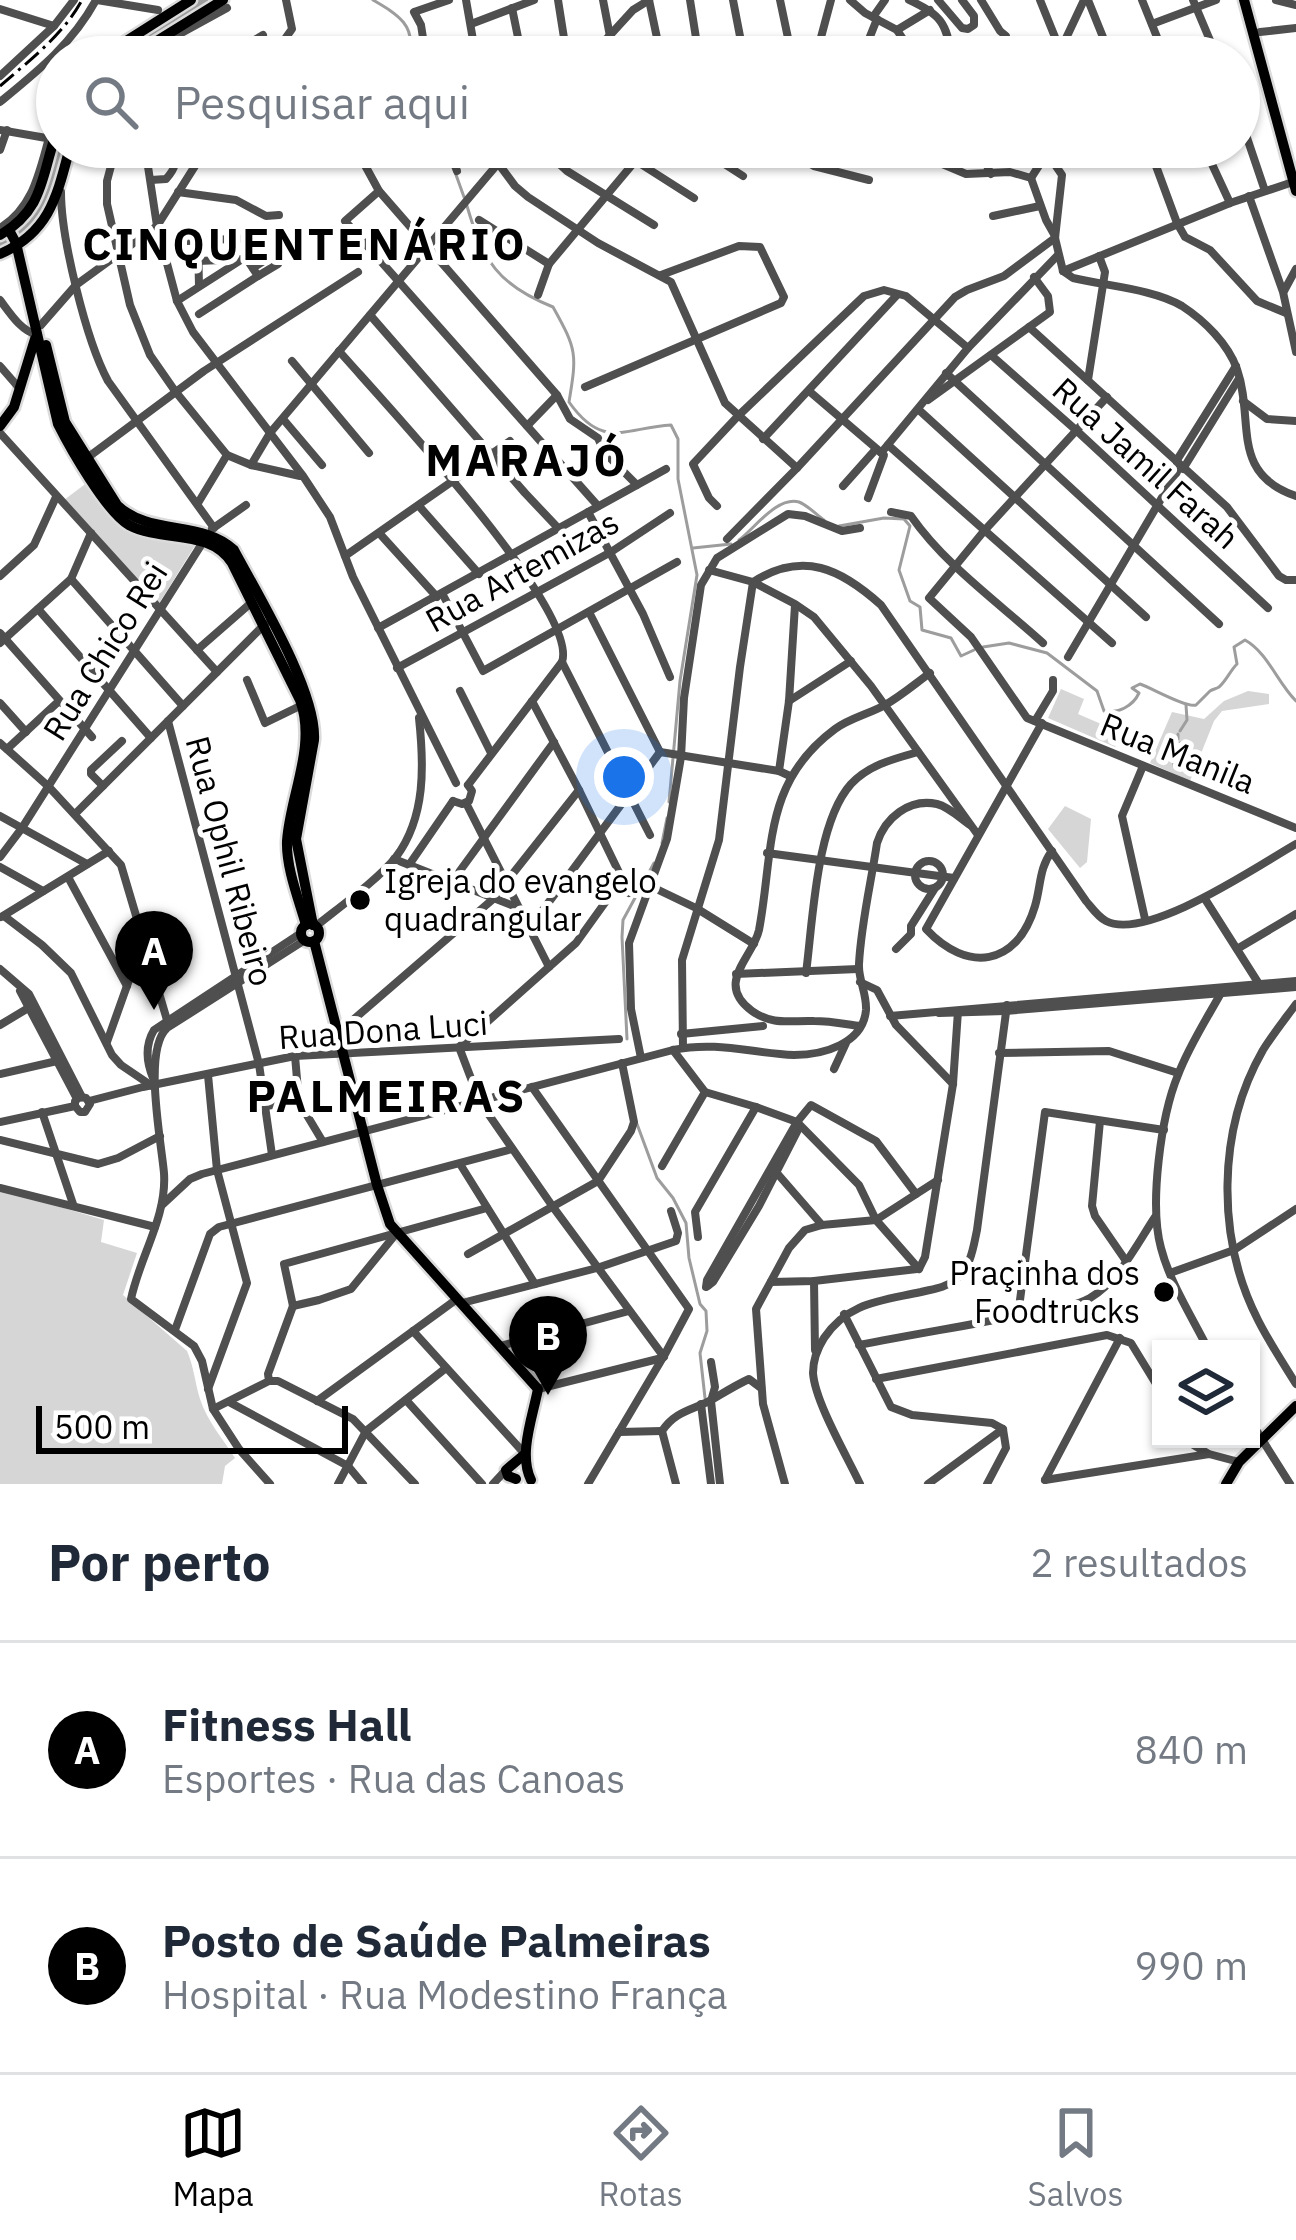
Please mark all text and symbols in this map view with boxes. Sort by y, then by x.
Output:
search box [36,36,1260,168]
icon: search [78,69,144,135]
text: Pesquisar aqui [174,73,470,131]
district label: CINQUENTENÁRIO [82,214,528,272]
street label: Rua Jamil Farah [1044,367,1249,558]
district label: MARAJÓ [425,430,629,488]
street label: Rua Artemizas [418,500,626,641]
street label: Rua Chico Rei [33,554,176,748]
street label: Rua Manila [1094,702,1262,803]
street label: Rua Ophil Ribeiro [176,731,284,990]
your location [594,747,654,807]
place label: Igreja do evangelo quadrangular [384,859,657,940]
marker: Igreja do evangelo quadrangular [347,887,373,913]
pin: A [115,911,193,1010]
street label: Rua Dona Luci [277,1001,489,1058]
district label: PALMEIRAS [247,1066,527,1124]
place label: Praçinha dos Foodtrucks [949,1251,1140,1332]
marker: Praçinha dos Foodtrucks [1151,1279,1177,1305]
pin: B [509,1296,587,1395]
map controls [1152,1340,1260,1448]
button: layers [1152,1340,1260,1448]
scale bar [36,1400,348,1453]
text: 500 m [54,1405,150,1448]
text: Por perto [48,1529,270,1595]
text: 2 resultados [1030,1537,1248,1588]
text: Fitness Hall [162,1695,411,1753]
text: A [74,1724,100,1775]
text: 840 m [1135,1724,1248,1775]
text: Esportes · Rua das Canoas [162,1753,625,1804]
text: Posto de Saúde Palmeiras [162,1911,711,1969]
text: B [74,1940,100,1991]
text: 990 m [1135,1940,1248,1991]
text: Hospital · Rua Modestino França [162,1969,728,2020]
tab: Mapa [172,2100,254,2215]
tab: Rotas [598,2100,683,2215]
tab: Salvos [1028,2100,1124,2215]

